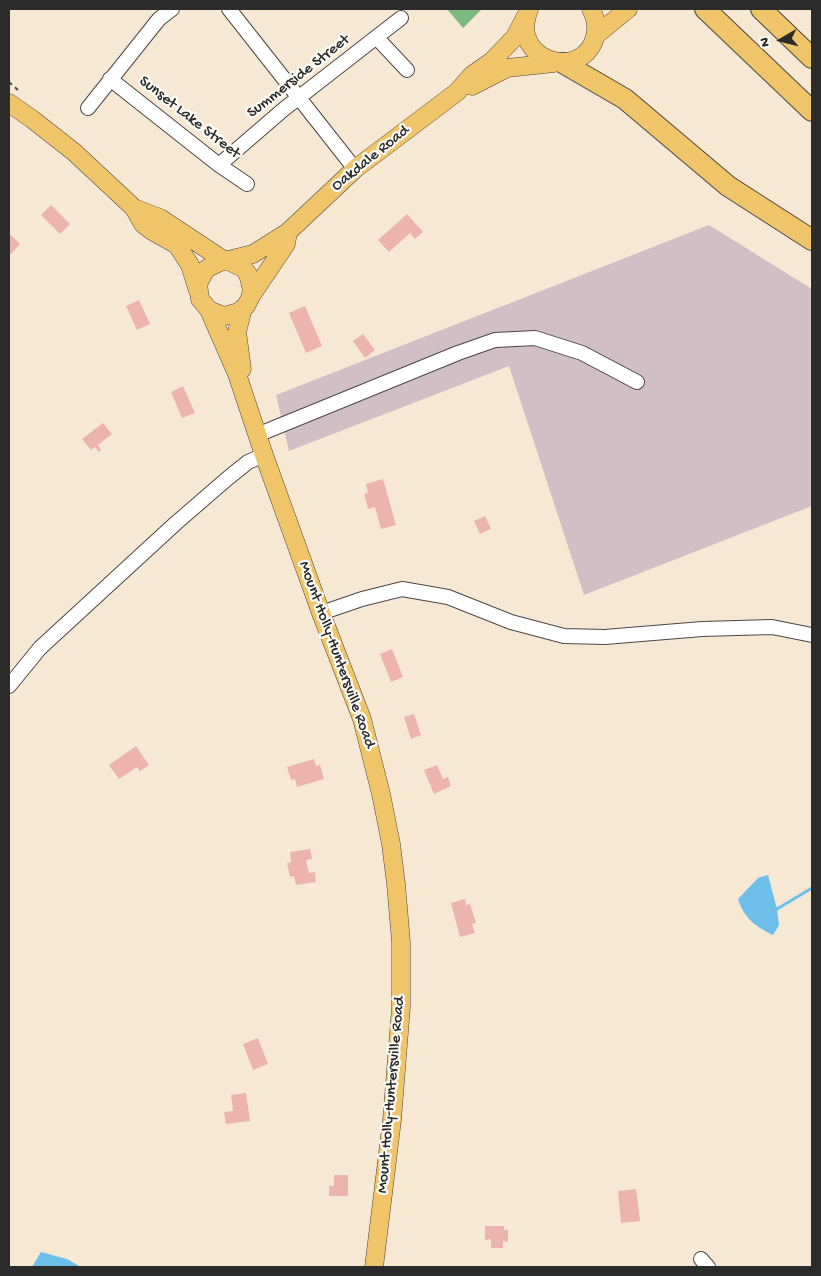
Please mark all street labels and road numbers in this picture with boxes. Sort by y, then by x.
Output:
street label: Summerside Street [244,31,354,123]
street label: Sunset Lake Street [134,72,244,164]
street label: Oakdale Road [328,122,414,196]
street label: Mount Holly-Huntersville Road [293,559,379,751]
street label: Mount Holly-Huntersville Road [374,996,410,1194]

